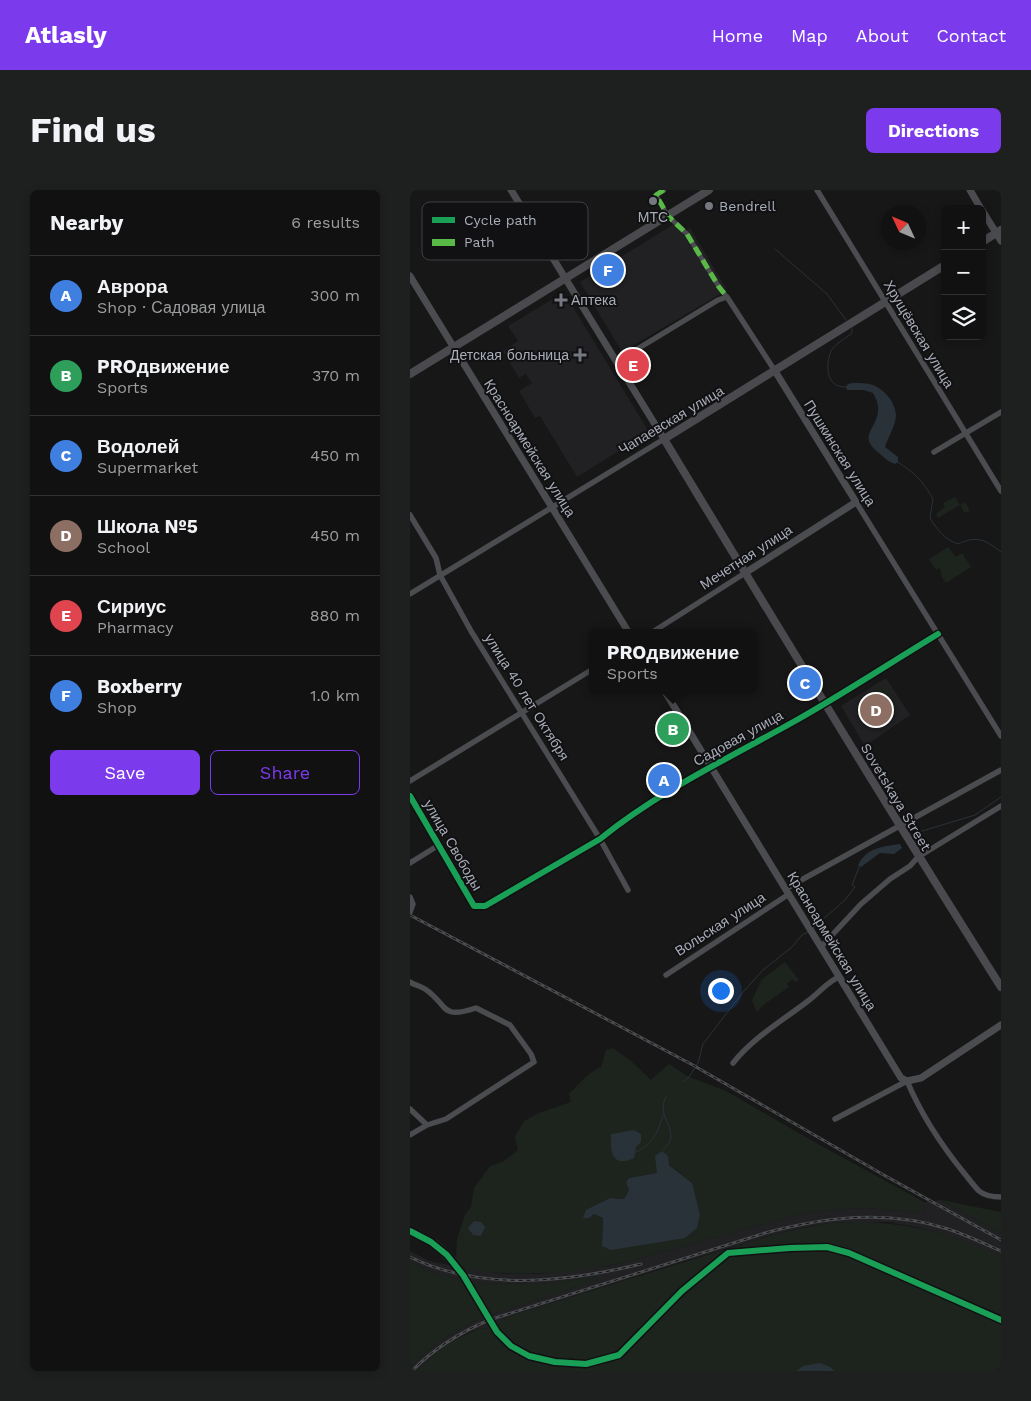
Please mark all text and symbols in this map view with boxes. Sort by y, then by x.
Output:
text: Atlasly [25,21,107,49]
text: Home [712,25,763,46]
text: Map [791,25,828,46]
text: About [856,25,908,46]
text: Contact [936,25,1006,46]
button: Directions [866,108,1001,153]
text: Find us [30,109,156,151]
marker: МТС [647,195,659,207]
place label: Bendrell [719,198,777,214]
marker: Bendrell [703,200,715,212]
legend [422,202,588,260]
north arrow [881,205,926,250]
map controls [941,205,986,340]
button: + [941,205,986,250]
place label: МТС [638,209,668,225]
text: Nearby [50,210,123,235]
text: Cycle path [464,212,537,228]
text: 6 results [291,213,360,232]
text: Path [464,234,495,250]
button: − [941,250,986,295]
pin: F [592,251,624,289]
text: Аврора [97,275,168,298]
street label: Хрущёвская улица [881,277,958,391]
text: A [61,286,71,305]
text: 300 m [310,286,360,305]
place label: Аптека [571,292,616,308]
marker: Аптека [555,294,567,306]
button: layers [941,295,986,340]
text: Shop · Садовая улица [97,298,266,317]
pin: E [617,346,649,384]
place label: Детская больница [450,347,569,363]
marker: Детская больница [573,348,587,362]
text: PROдвижение [97,355,230,378]
text: B [61,366,71,385]
text: 370 m [312,366,360,385]
street label: Красноармейская улица [481,376,579,520]
text: Sports [97,378,148,397]
street label: Чапаевская улица [616,382,727,458]
street label: Пушкинская улица [801,397,879,509]
text: Водолей [97,435,179,458]
text: C [61,446,71,465]
text: 450 m [310,446,360,465]
text: Supermarket [97,458,198,477]
text: Школа №5 [97,515,198,538]
street label: Мечетная улица [697,521,795,593]
text: D [60,526,72,545]
text: 450 m [310,526,360,545]
text: School [97,538,150,557]
text: Сириус [97,595,166,618]
text: E [61,606,71,625]
text: 880 m [310,606,360,625]
text: Pharmacy [97,618,173,637]
popup [589,629,757,694]
street label: улица 40 лет Октября [481,631,573,763]
text: PROдвижение [607,641,739,664]
text: Sports [607,664,658,683]
pin: C [789,664,821,702]
text: Boxberry [97,675,182,698]
text: F [61,686,71,705]
text: 1.0 km [310,686,360,705]
pin: D [860,691,892,729]
text: Shop [97,698,137,717]
street label: Садовая улица [690,707,786,769]
pin: B [657,710,689,748]
street label: Sovetskaya Street [858,740,935,854]
button: Save [50,750,200,795]
button: Share [210,750,360,795]
pin: A [648,761,680,799]
street label: улица Свободы [421,797,485,893]
street label: Красноармейская улица [784,869,880,1013]
street label: Вольская улица [672,889,768,959]
your location [708,978,734,1004]

